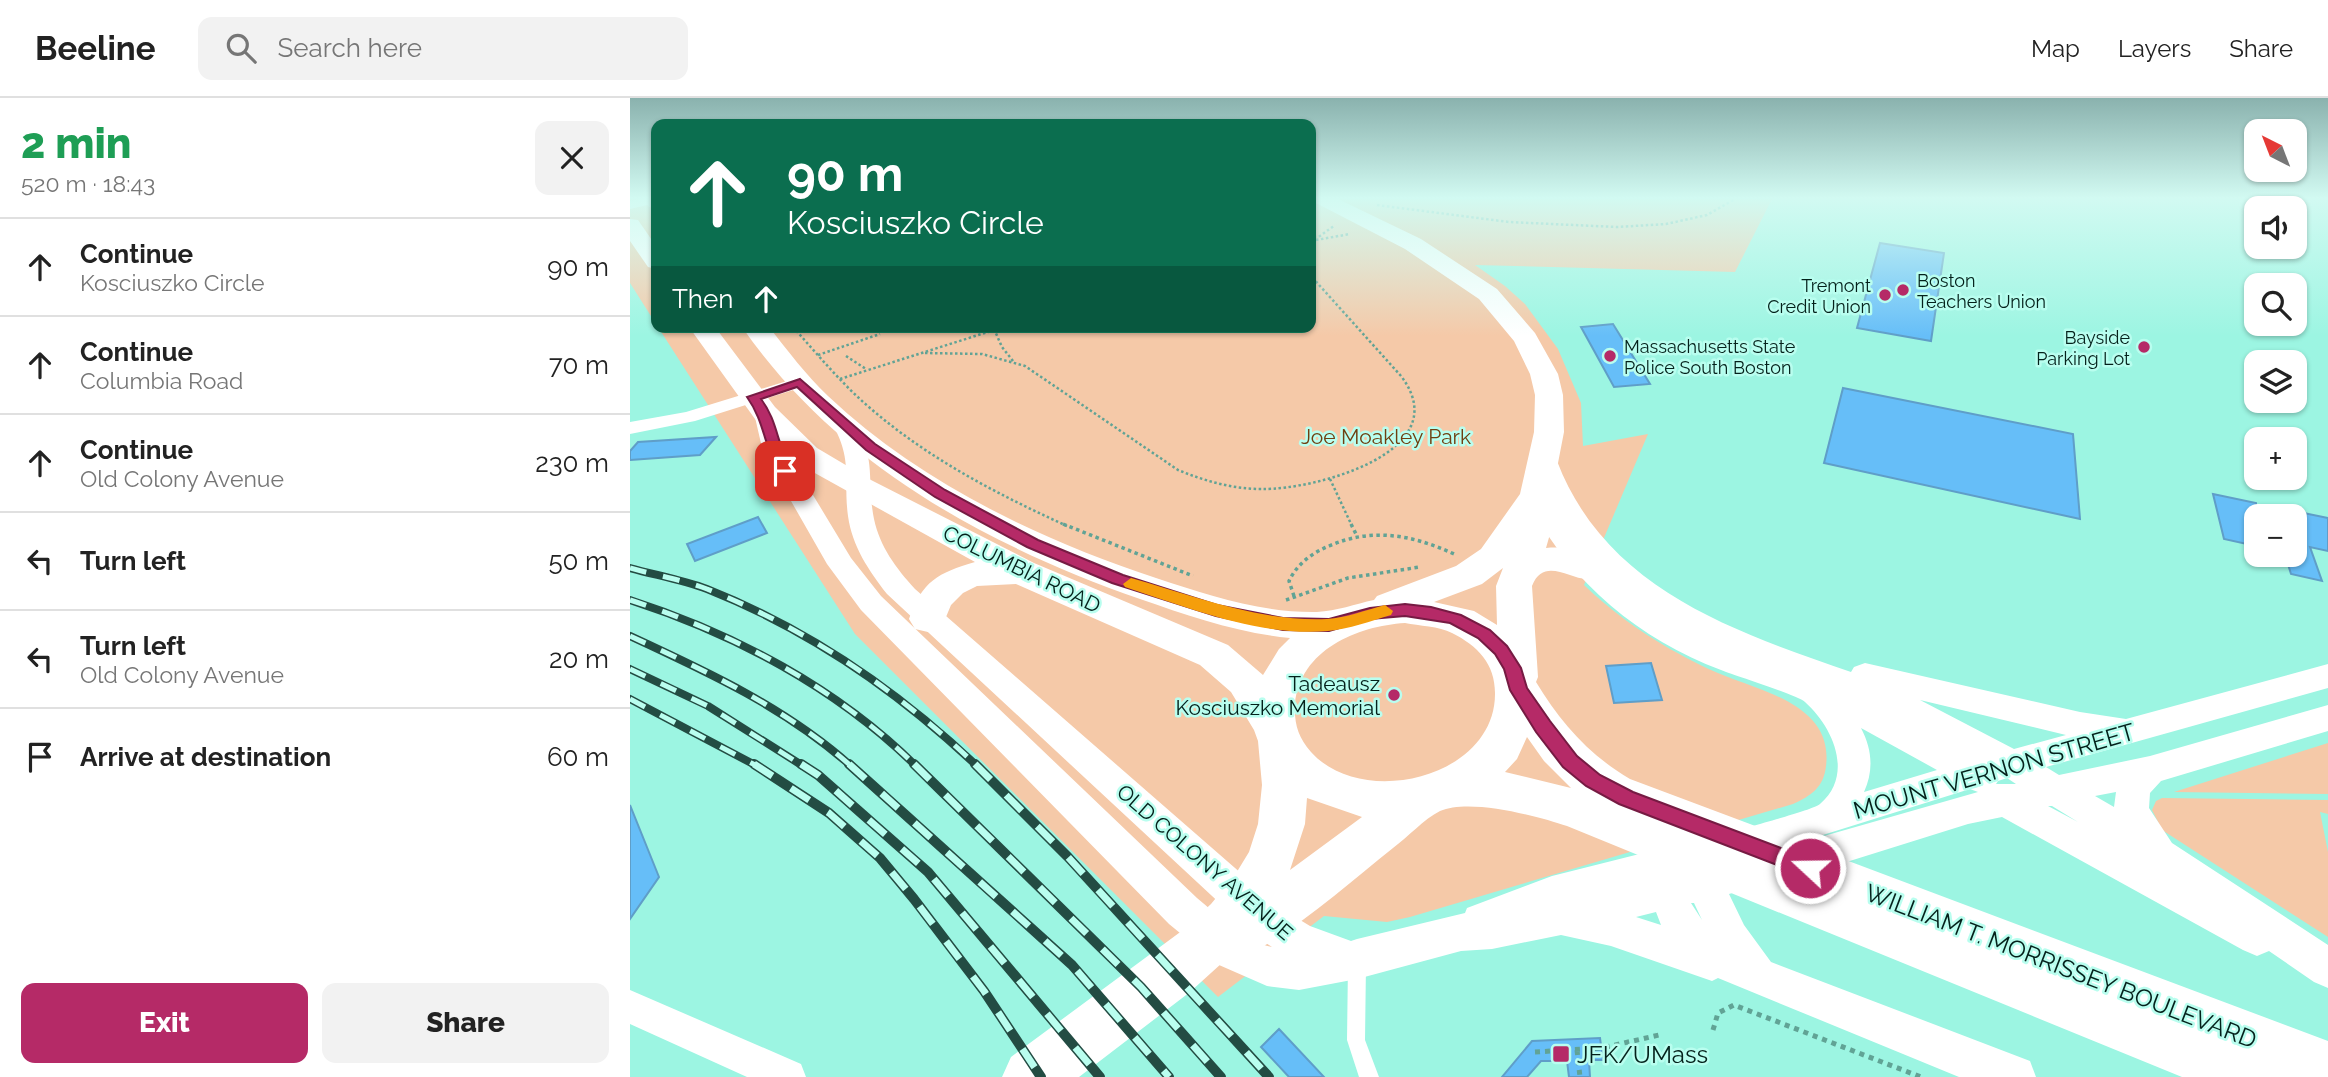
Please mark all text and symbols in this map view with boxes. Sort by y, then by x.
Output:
search box [198,17,688,80]
text: Beeline [35,29,156,68]
icon: search [222,29,260,67]
text: Search here [278,33,422,63]
text: Map [2031,34,2080,63]
text: Layers [2118,34,2191,63]
text: Share [2229,34,2293,63]
text: 2 min [21,119,131,168]
north arrow [2244,119,2306,182]
map controls [2244,119,2307,567]
button: close [535,121,609,195]
text: 90 m [787,145,903,202]
icon: ahead [672,147,763,238]
text: 520 m · 18:43 [21,170,155,197]
button: sound [2244,196,2307,259]
text: Kosciuszko Circle [787,204,1044,241]
text: Continue [80,239,193,269]
icon: ahead [21,248,59,286]
text: 90 m [547,252,609,282]
text: Kosciuszko Circle [80,269,265,296]
place label: Boston Teachers Union [1917,270,2046,312]
button: search [2244,273,2307,336]
place label: Tremont Credit Union [1767,275,1871,317]
icon: ahead [747,280,785,318]
marker: Boston Teachers Union [1895,282,1911,298]
text: Then [672,284,733,314]
marker: Tremont Credit Union [1877,287,1893,303]
place label: Bayside Parking Lot [2036,327,2130,369]
place label: Massachusetts State Police South Boston [1624,336,1796,378]
text: Continue [80,337,193,367]
marker: Bayside Parking Lot [2136,339,2152,355]
icon: ahead [21,346,59,384]
marker: Massachusetts State Police South Boston [1602,348,1618,364]
text: 70 m [549,350,609,380]
button: layers [2244,350,2307,413]
text: Columbia Road [80,367,243,394]
park label: Joe Moakley Park [1301,424,1471,449]
button: + [2244,427,2307,490]
text: Continue [80,435,193,465]
pin [755,441,815,501]
icon: ahead [21,444,59,482]
text: 230 m [535,448,609,478]
icon: arrive [766,452,804,490]
text: Old Colony Avenue [80,465,284,492]
button: − [2244,504,2307,567]
street label: COLUMBIA ROAD [939,520,1105,618]
icon: left [21,542,59,580]
text: Turn left [80,546,186,576]
text: 50 m [548,546,609,576]
text: Turn left [80,631,186,661]
icon: left [21,640,59,678]
text: 20 m [549,644,609,674]
text: Old Colony Avenue [80,661,284,688]
place label: Tadeausz Kosciuszko Memorial [1176,671,1380,720]
marker: Tadeausz Kosciuszko Memorial [1386,687,1402,703]
street label: MOUNT VERNON STREET [1850,717,2138,825]
icon: arrive [21,738,59,776]
text: Arrive at destination [80,742,331,772]
text: 60 m [547,742,609,772]
street label: OLD COLONY AVENUE [1112,779,1298,945]
position arrow [1773,831,1847,905]
street label: WILLIAM T. MORRISSEY BOULEVARD [1861,878,2261,1054]
button: Exit [21,983,308,1063]
button: Share [322,983,609,1063]
place label: JFK/UMass [1577,1040,1708,1069]
marker: JFK/UMass [1551,1044,1571,1064]

